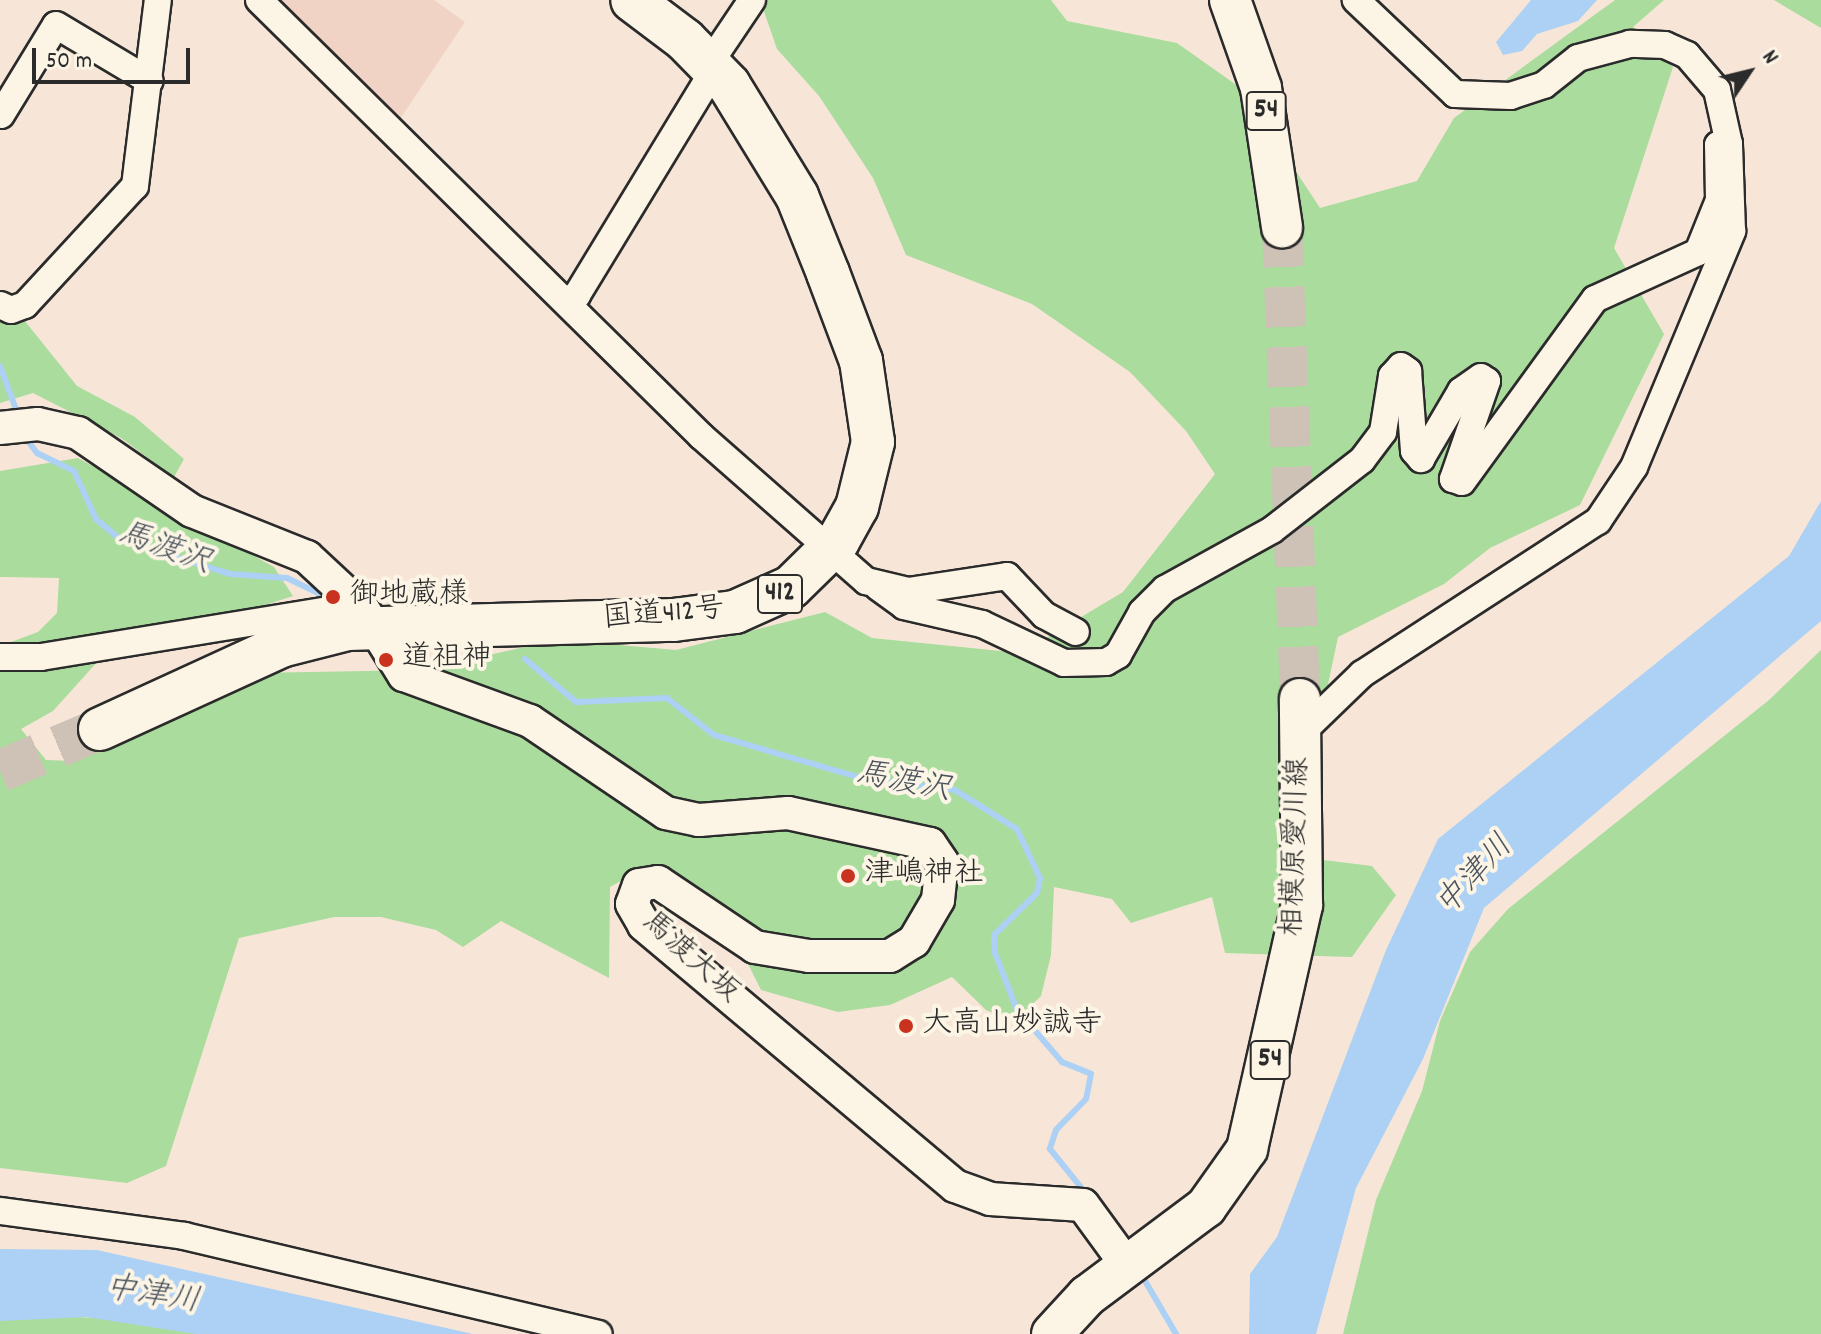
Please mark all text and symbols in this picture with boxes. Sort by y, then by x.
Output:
scale bar [36,32,194,82]
north arrow [1709,32,1789,112]
text: 50 m [46,45,92,79]
text: N [1753,45,1785,71]
road number: 54 [1244,87,1288,135]
water label: 馬渡沢 [112,516,216,584]
road number: 412 [756,570,804,618]
place label: 御地蔵様 [349,579,469,615]
marker: 御地蔵様 [324,588,342,606]
street label: 国道412号 [602,593,726,639]
place label: 道祖神 [402,642,492,678]
marker: 道祖神 [377,651,395,669]
water label: 馬渡沢 [852,756,954,812]
street label: 相模原愛川線 [1277,756,1319,938]
water label: 中津川 [1429,829,1523,925]
place label: 津嶋神社 [864,858,984,894]
marker: 津嶋神社 [839,867,857,885]
street label: 馬渡大坂 [632,905,746,1013]
place label: 大高山妙誠寺 [922,1008,1102,1044]
marker: 大高山妙誠寺 [897,1017,915,1035]
road number: 54 [1248,1036,1292,1084]
water label: 中津川 [102,1271,202,1323]

